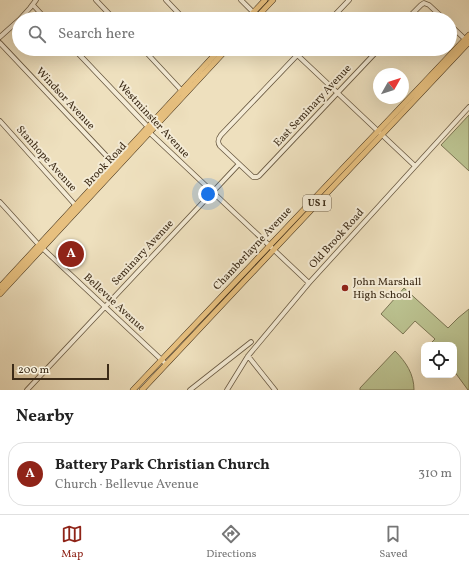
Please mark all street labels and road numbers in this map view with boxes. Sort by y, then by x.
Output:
street label: East Seminary Avenue [271,62,355,150]
street label: Windsor Avenue [32,65,98,133]
street label: Westminster Avenue [113,78,193,162]
street label: Stanhope Avenue [12,123,80,195]
street label: Brook Road [81,139,131,191]
road number: US 1 [303,195,331,211]
street label: Chamberlayne Avenue [210,204,296,294]
street label: Old Brook Road [306,206,368,272]
street label: Seminary Avenue [109,217,177,289]
street label: Bellevue Avenue [80,271,148,335]

